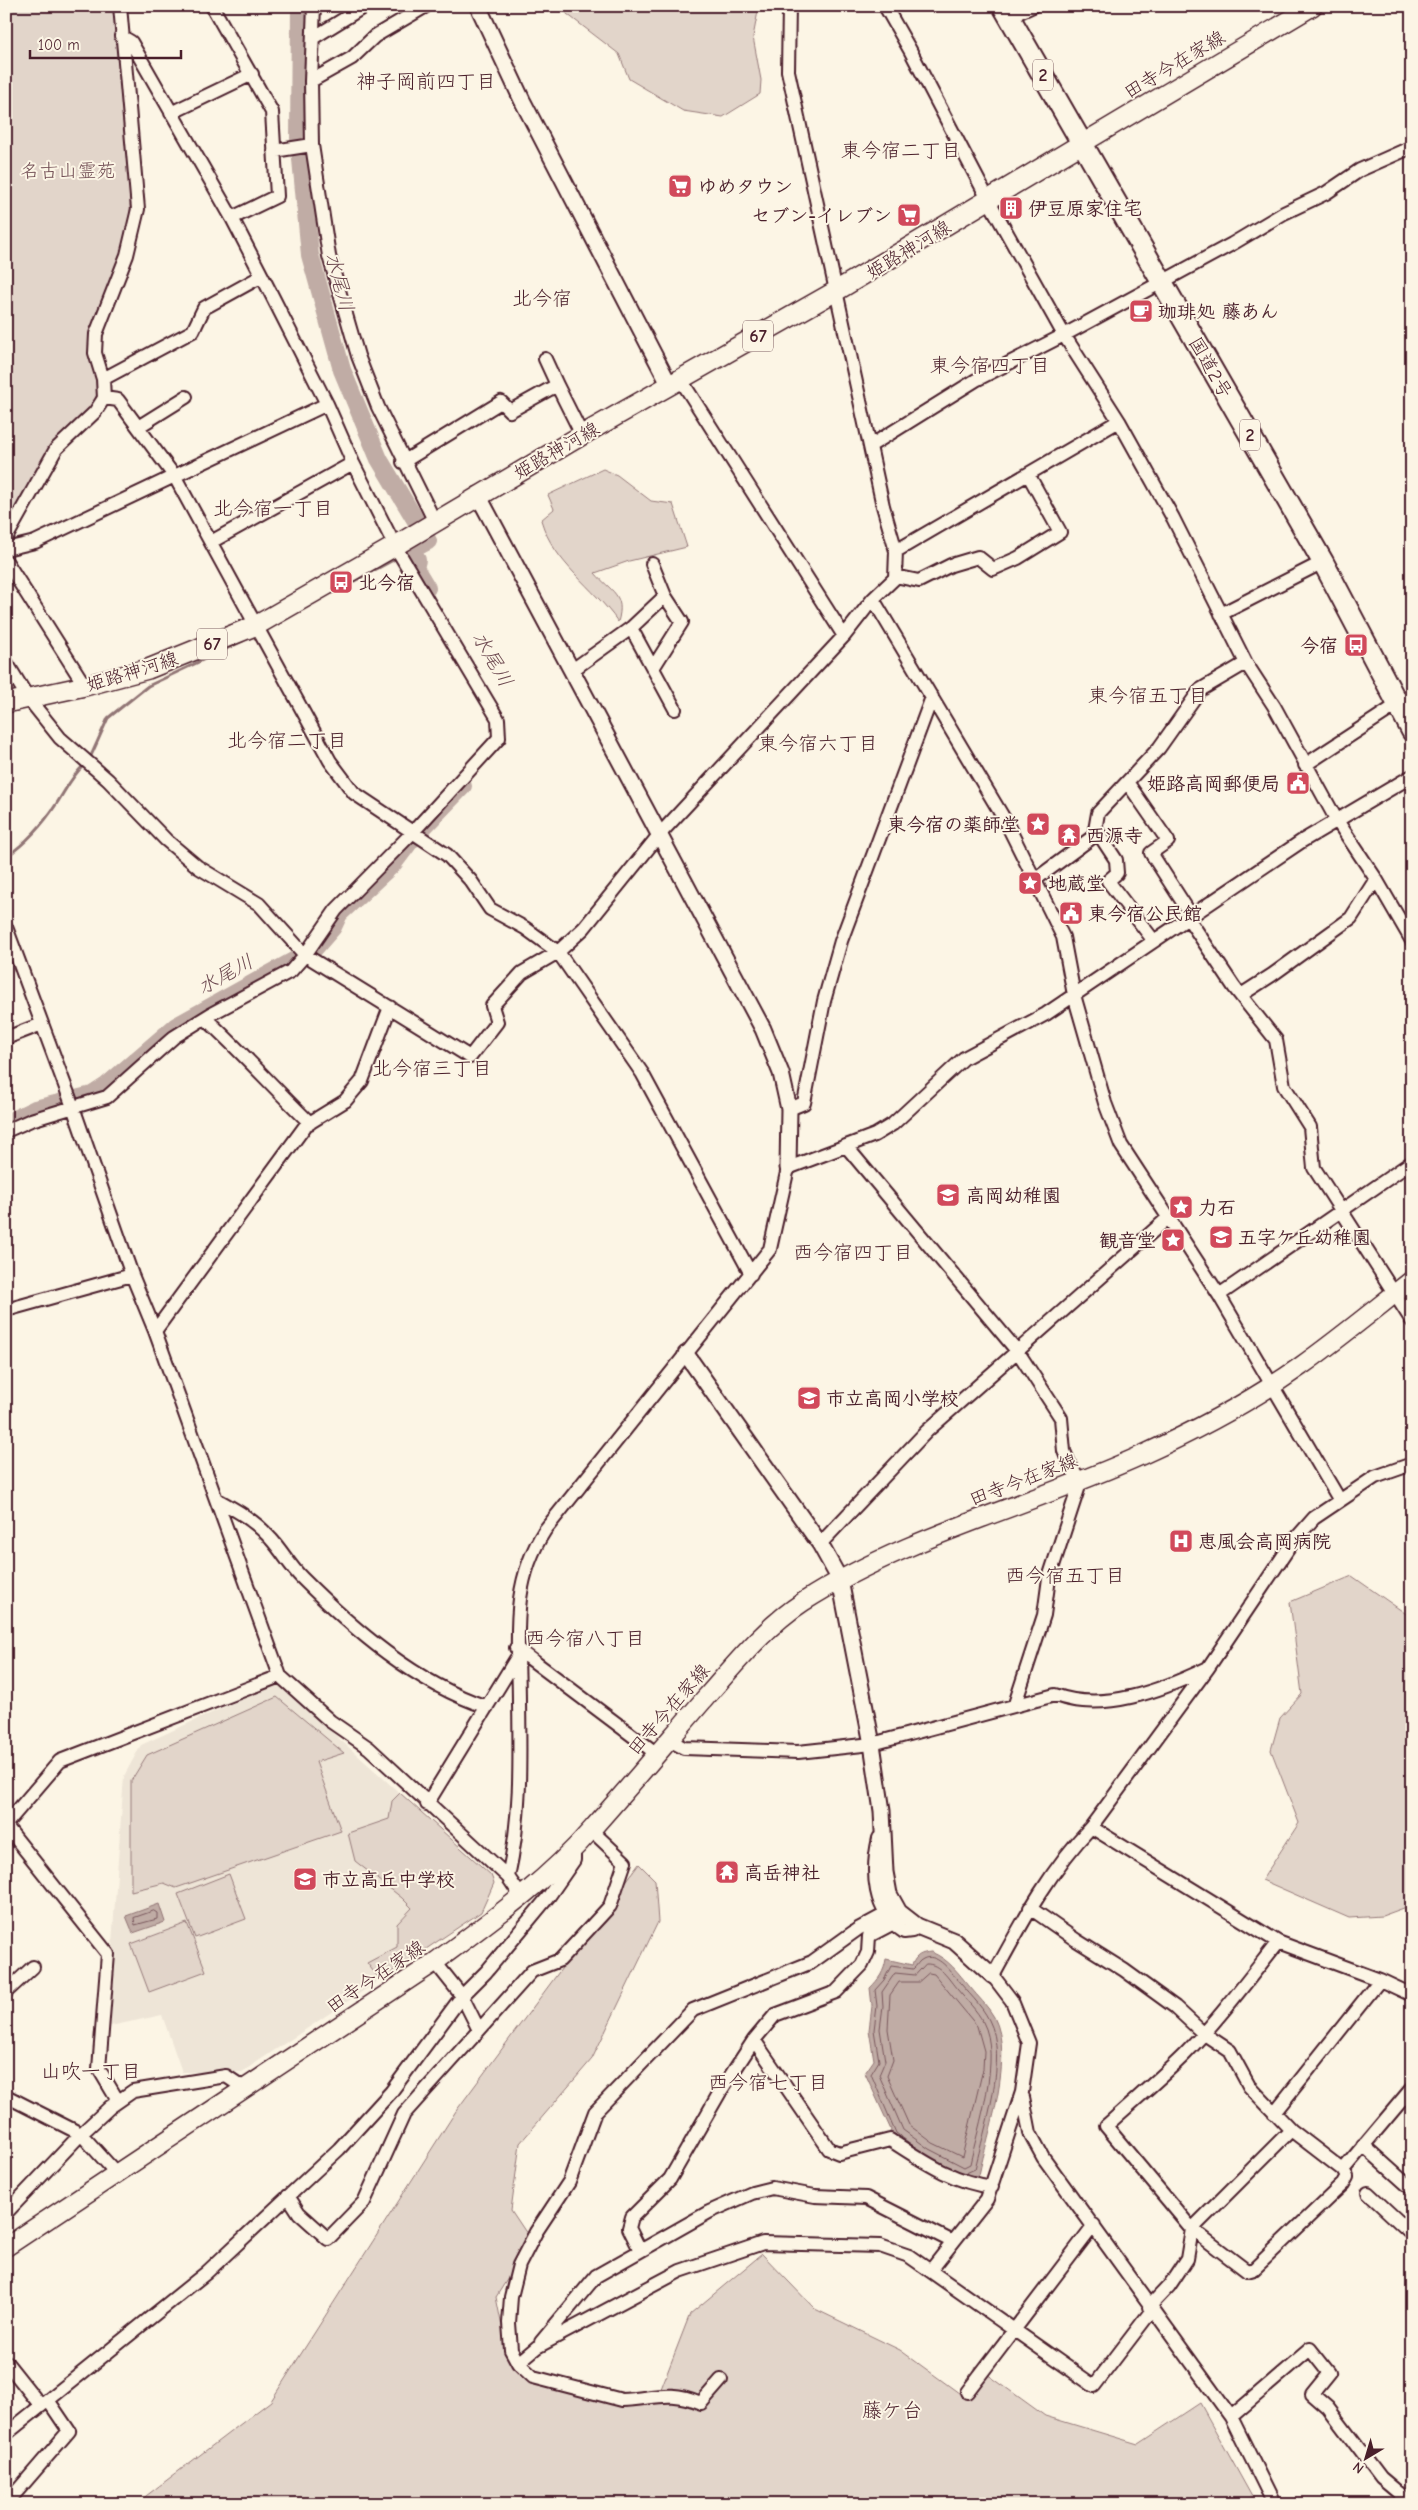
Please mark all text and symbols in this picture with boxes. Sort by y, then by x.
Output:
street label: 田寺今在家線 [1120,26,1229,104]
scale bar [30,28,181,60]
text: 100 m [38,36,80,54]
road number: 2 [1033,60,1053,90]
district label: 神子岡前四丁目 [356,70,496,93]
district label: 東今宿二丁目 [841,139,961,162]
park label: 名古山霊苑 [20,160,116,182]
supermarket icon: ゆめタウン [667,173,693,199]
place label: ゆめタウン [698,176,793,198]
building icon: 伊豆原家住宅 [998,195,1024,221]
place label: 伊豆原家住宅 [1028,198,1142,220]
supermarket icon: セブン-イレブン [896,202,922,228]
place label: セブン-イレブン [751,205,892,227]
street label: 姫路神河線 [862,216,955,284]
water label: 水尾川 [321,250,358,314]
district label: 北今宿 [512,287,572,310]
cafe icon: 珈琲処 藤あん [1128,298,1154,324]
place label: 珈琲処 藤あん [1158,301,1279,323]
road number: 67 [743,321,773,352]
street label: 国道2号 [1184,333,1236,402]
district label: 東今宿四丁目 [930,354,1050,377]
street label: 姫路神河線 [510,418,603,484]
road number: 2 [1240,420,1260,450]
district label: 北今宿一丁目 [213,497,333,520]
bus stop icon: 北今宿 [328,569,354,595]
place label: 北今宿 [358,572,415,594]
water label: 水尾川 [468,628,518,691]
road number: 67 [197,629,227,660]
bus stop icon: 今宿 [1343,632,1369,658]
place label: 今宿 [1300,635,1338,657]
street label: 姫路神河線 [84,648,181,696]
district label: 東今宿五丁目 [1088,684,1208,707]
district label: 北今宿二丁目 [227,729,347,752]
district label: 東今宿六丁目 [758,732,878,755]
public building icon: 姫路高岡郵便局 [1285,770,1311,796]
place label: 姫路高岡郵便局 [1147,773,1280,795]
place icon: 東今宿の薬師堂 [1025,811,1051,837]
place label: 東今宿の薬師堂 [887,814,1020,836]
temple icon: 西源寺 [1056,822,1082,848]
place label: 西源寺 [1086,825,1143,847]
place icon: 地蔵堂 [1017,870,1043,896]
place label: 地蔵堂 [1048,873,1105,895]
public building icon: 東今宿公民館 [1058,900,1084,926]
place label: 東今宿公民館 [1088,903,1202,925]
water label: 水尾川 [193,950,257,999]
district label: 北今宿三丁目 [372,1057,492,1080]
school or university icon: 高岡幼稚園 [935,1182,961,1208]
place label: 高岡幼稚園 [966,1185,1061,1207]
place icon: 力石 [1168,1194,1194,1220]
place label: 力石 [1198,1197,1236,1219]
school or university icon: 五字ケ丘幼稚園 [1208,1224,1234,1250]
place icon: 観音堂 [1160,1227,1186,1253]
place label: 五字ケ丘幼稚園 [1238,1227,1371,1249]
place label: 観音堂 [1099,1230,1156,1252]
district label: 西今宿四丁目 [793,1241,913,1264]
school or university icon: 市立高岡小学校 [796,1385,822,1411]
place label: 市立高岡小学校 [826,1388,959,1410]
street label: 田寺今在家線 [966,1449,1081,1511]
hospital icon: 恵風会高岡病院 [1168,1528,1194,1554]
place label: 恵風会高岡病院 [1198,1531,1331,1553]
district label: 西今宿五丁目 [1005,1564,1125,1587]
district label: 西今宿八丁目 [525,1627,645,1650]
street label: 田寺今在家線 [623,1659,714,1760]
temple icon: 高岳神社 [714,1859,740,1885]
place label: 高岳神社 [744,1862,820,1884]
school or university icon: 市立高丘中学校 [292,1866,318,1892]
place label: 市立高丘中学校 [322,1869,455,1891]
street label: 田寺今在家線 [322,1936,429,2018]
district label: 山吹一丁目 [41,2060,141,2083]
district label: 西今宿七丁目 [708,2071,828,2094]
district label: 藤ケ台 [862,2399,922,2422]
north arrow [1340,2432,1390,2482]
text: N [1349,2458,1367,2477]

